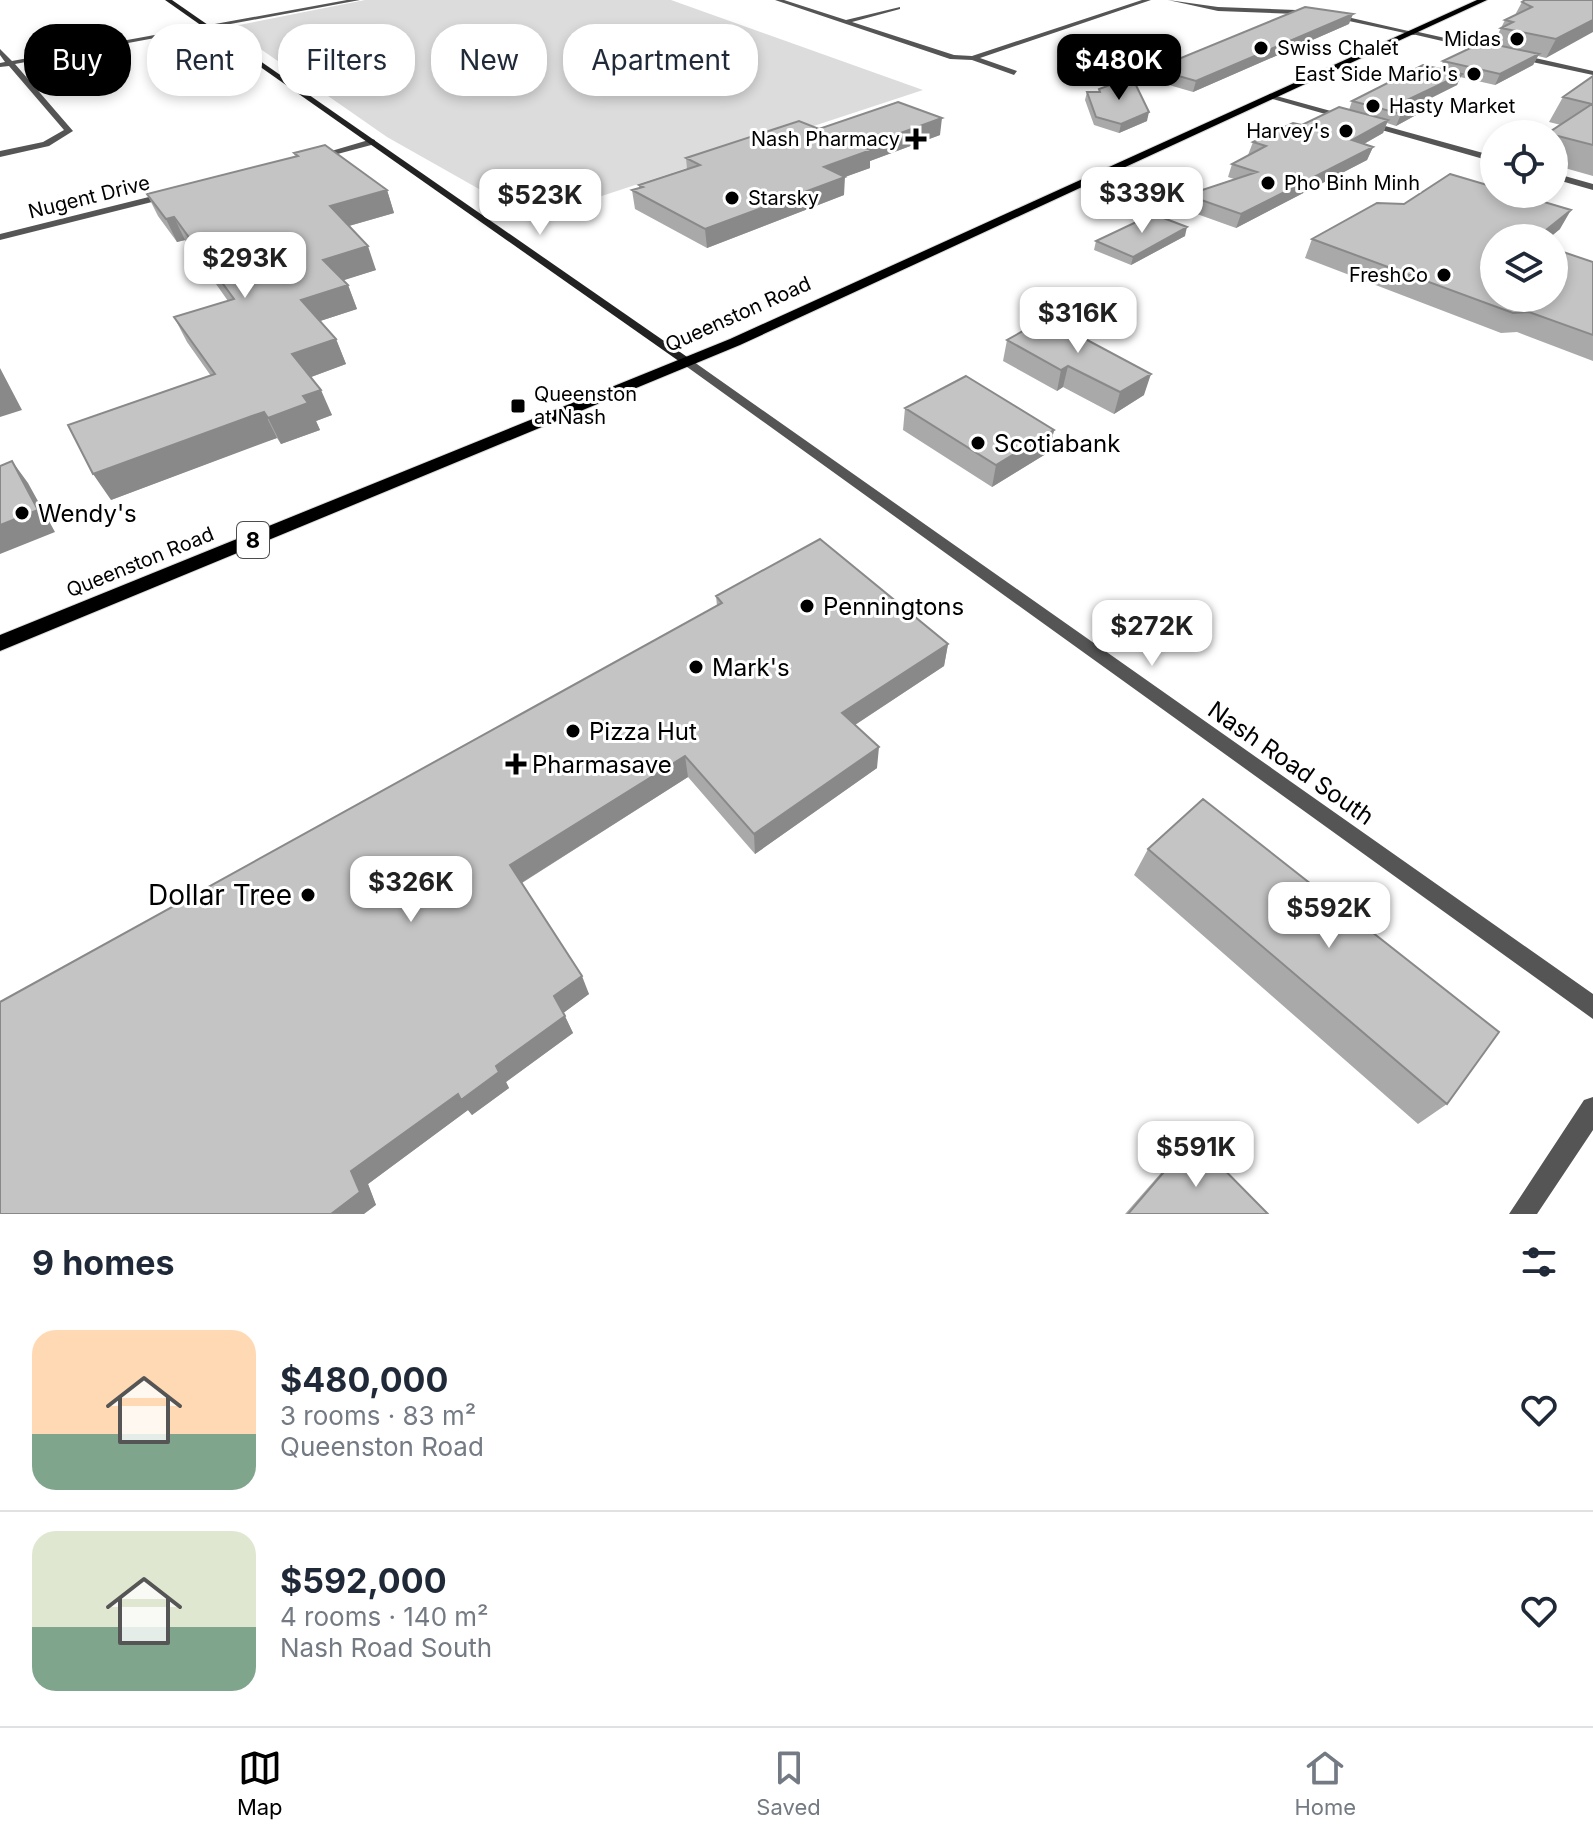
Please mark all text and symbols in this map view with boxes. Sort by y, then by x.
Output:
chip: Buy [24,24,131,96]
chip: Rent [147,24,262,96]
chip: Filters [278,24,415,96]
chip: New [431,24,547,96]
chip: Apartment [563,24,758,96]
place label: Midas [1444,27,1501,51]
marker: Midas [1508,30,1526,48]
pin: $480K [1063,34,1175,102]
place label: Swiss Chalet [1277,36,1399,60]
marker: Swiss Chalet [1252,39,1270,57]
text: $480K [1075,44,1163,75]
place label: East Side Mario's [1295,62,1458,86]
marker: East Side Mario's [1465,65,1483,83]
place label: Hasty Market [1389,94,1516,118]
marker: Hasty Market [1364,97,1382,115]
place label: Harvey's [1246,119,1330,143]
map controls [1480,120,1568,312]
button: locate [1480,120,1568,208]
marker: Harvey's [1337,122,1355,140]
place label: Nash Pharmacy [751,127,900,151]
marker: Nash Pharmacy [907,130,925,148]
pin: $339K [1086,167,1198,235]
pin: $523K [484,169,596,237]
street label: Nugent Drive [26,170,152,224]
place label: Pho Binh Minh [1284,171,1420,195]
marker: Pho Binh Minh [1259,174,1277,192]
text: $339K [1099,177,1185,208]
text: $523K [497,179,583,210]
place label: Starsky [748,186,819,210]
marker: Starsky [723,189,741,207]
button: layers [1480,224,1568,312]
pin: $293K [189,232,301,300]
text: $293K [202,242,288,273]
place label: FreshCo [1349,263,1428,287]
marker: FreshCo [1435,266,1453,284]
street label: Queenston Road [661,271,815,357]
pin: $316K [1022,287,1134,355]
text: $316K [1038,297,1118,328]
place label: Queenston at Nash [534,382,637,429]
marker: Queenston at Nash [509,397,527,415]
place label: Scotiabank [994,429,1120,458]
marker: Scotiabank [969,434,987,452]
place label: Wendy's [38,499,137,528]
marker: Wendy's [13,504,31,522]
street label: Queenston Road [63,521,217,603]
road number: 8 [237,522,269,558]
place label: Penningtons [823,592,964,621]
marker: Penningtons [798,597,816,615]
pin: $272K [1096,600,1208,668]
text: $272K [1110,610,1194,641]
place label: Mark's [712,653,790,682]
marker: Mark's [687,658,705,676]
street label: Nash Road South [1202,695,1380,831]
place label: Pizza Hut [589,717,697,746]
marker: Pizza Hut [564,722,582,740]
place label: Pharmasave [532,750,672,779]
marker: Pharmasave [507,755,525,773]
pin: $326K [355,856,467,924]
text: $326K [368,866,454,897]
place label: Dollar Tree [148,878,292,912]
pin: $592K [1273,882,1385,950]
marker: Dollar Tree [299,886,317,904]
text: $592K [1286,892,1372,923]
pin: $591K [1140,1121,1252,1189]
text: $591K [1156,1131,1236,1162]
icon: filters [1517,1240,1561,1284]
text: 9 homes [32,1242,174,1283]
text: $480,000 [280,1359,448,1400]
icon: home [96,1362,192,1458]
icon: heart [1517,1388,1561,1432]
text: 3 rooms · 83 m² [280,1400,476,1431]
text: Queenston Road [280,1431,484,1462]
text: $592,000 [280,1560,447,1601]
icon: home [96,1563,192,1659]
icon: heart [1517,1589,1561,1633]
text: 4 rooms · 140 m² [280,1601,489,1632]
text: Nash Road South [280,1632,492,1663]
tab: Map [237,1746,283,1820]
tab: Saved [756,1746,821,1820]
tab: Home [1294,1746,1356,1820]

